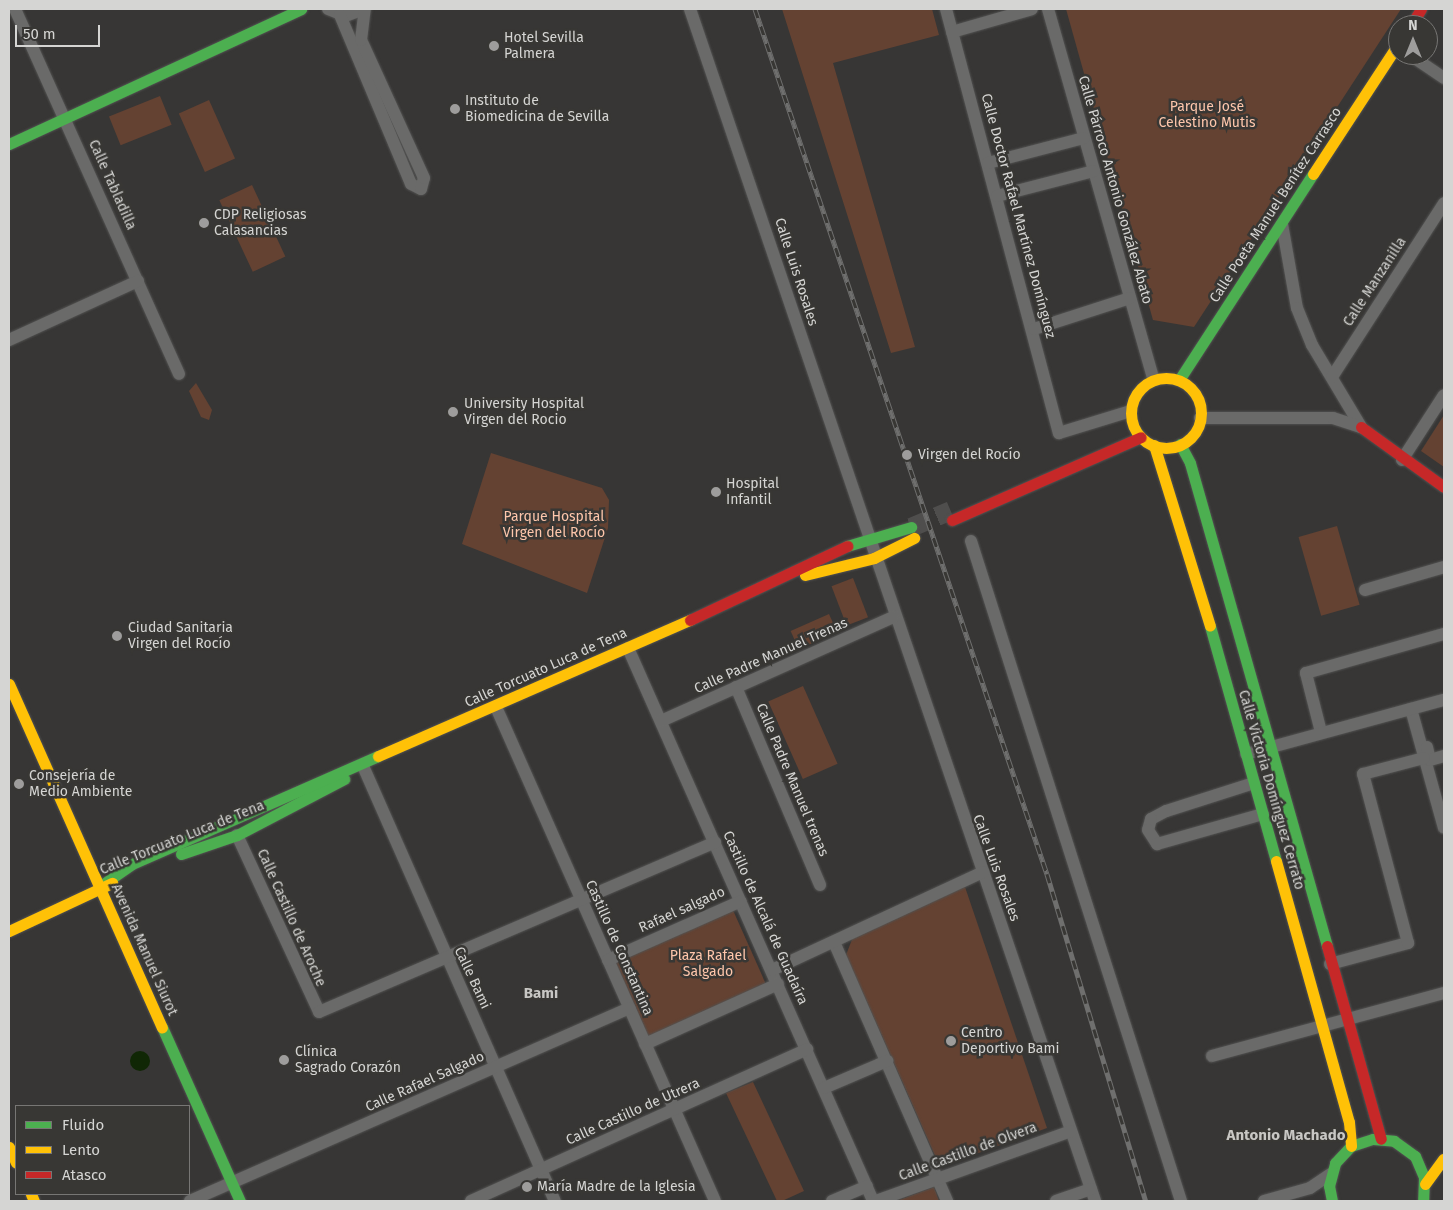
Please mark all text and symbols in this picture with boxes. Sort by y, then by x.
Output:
scale bar [18,15,102,47]
north arrow [1388,15,1438,65]
text: N [1408,17,1418,34]
text: 50 m [23,25,56,43]
place label: Hotel Sevilla Palmera [504,30,584,62]
marker: Hotel Sevilla Palmera [488,40,500,52]
street label: Calle Párroco Antonio González Abato [1074,74,1156,306]
street label: Calle Doctor Rafael Martínez Domínguez [977,92,1059,340]
place label: Instituto de Biomedicina de Sevilla [465,93,609,125]
park label: Parque José Celestino Mutis [1158,99,1256,132]
marker: Instituto de Biomedicina de Sevilla [449,103,461,115]
street label: Calle Poeta Manuel Benítez Carrasco [1206,104,1346,306]
street label: Calle Tabladilla [85,137,139,233]
place label: CDP Religiosas Calasancias [214,207,306,240]
street label: Calle Luis Rosales [771,216,821,328]
marker: CDP Religiosas Calasancias [198,217,210,229]
street label: Calle Manzanilla [1340,234,1410,330]
place label: University Hospital Virgen del Rocio [464,396,584,428]
marker: University Hospital Virgen del Rocio [446,405,460,419]
place label: Virgen del Rocío [918,447,1021,463]
marker: Virgen del Rocío [900,448,914,462]
place label: Hospital Infantil [726,476,779,508]
marker: Hospital Infantil [710,486,722,498]
park label: Parque Hospital Virgen del Rocío [503,509,605,542]
street label: Calle Padre Manuel Trenas [692,615,850,697]
place label: Ciudad Sanitaria Virgen del Rocío [128,620,233,652]
street label: Calle Torcuato Luca de Tena [462,625,630,711]
marker: Ciudad Sanitaria Virgen del Rocío [110,629,124,643]
street label: Calle Victoria Domínguez Cerrato [1234,688,1308,892]
street label: Calle Padre Manuel trenas [752,701,832,859]
place label: Consejería de Medio Ambiente [29,768,132,800]
marker: Consejería de Medio Ambiente [13,778,25,790]
street label: Calle Torcuato Luca de Tena [97,797,267,879]
street label: Calle Luis Rosales [969,812,1023,924]
street label: Castillo de Alcalá de Guadaíra [719,828,811,1008]
street label: Calle Castillo de Aroche [253,847,329,989]
street label: Castillo de Constantina [582,878,656,1018]
street label: Avenida Manuel Siurot [107,881,181,1019]
street label: Rafael salgado [636,884,728,936]
street label: Calle Bami [450,944,494,1012]
park label: Plaza Rafael Salgado [670,948,746,980]
district label: Bami [524,985,558,1003]
place label: Centro Deportivo Bami [961,1025,1059,1058]
marker: Centro Deportivo Bami [945,1035,957,1047]
place label: Clínica Sagrado Corazón [295,1044,401,1076]
street label: Calle Rafael Salgado [363,1048,487,1116]
marker: Clínica Sagrado Corazón [277,1053,291,1067]
street label: Calle Castillo de Utrera [564,1075,702,1149]
legend [15,1105,190,1195]
text: Fluido [62,1116,104,1134]
street label: Calle Castillo de Olvera [897,1119,1039,1185]
district label: Antonio Machado [1227,1127,1345,1145]
text: Lento [62,1141,100,1159]
text: Atasco [62,1166,107,1184]
place label: María Madre de la Iglesia [537,1179,696,1195]
marker: María Madre de la Iglesia [521,1181,533,1193]

